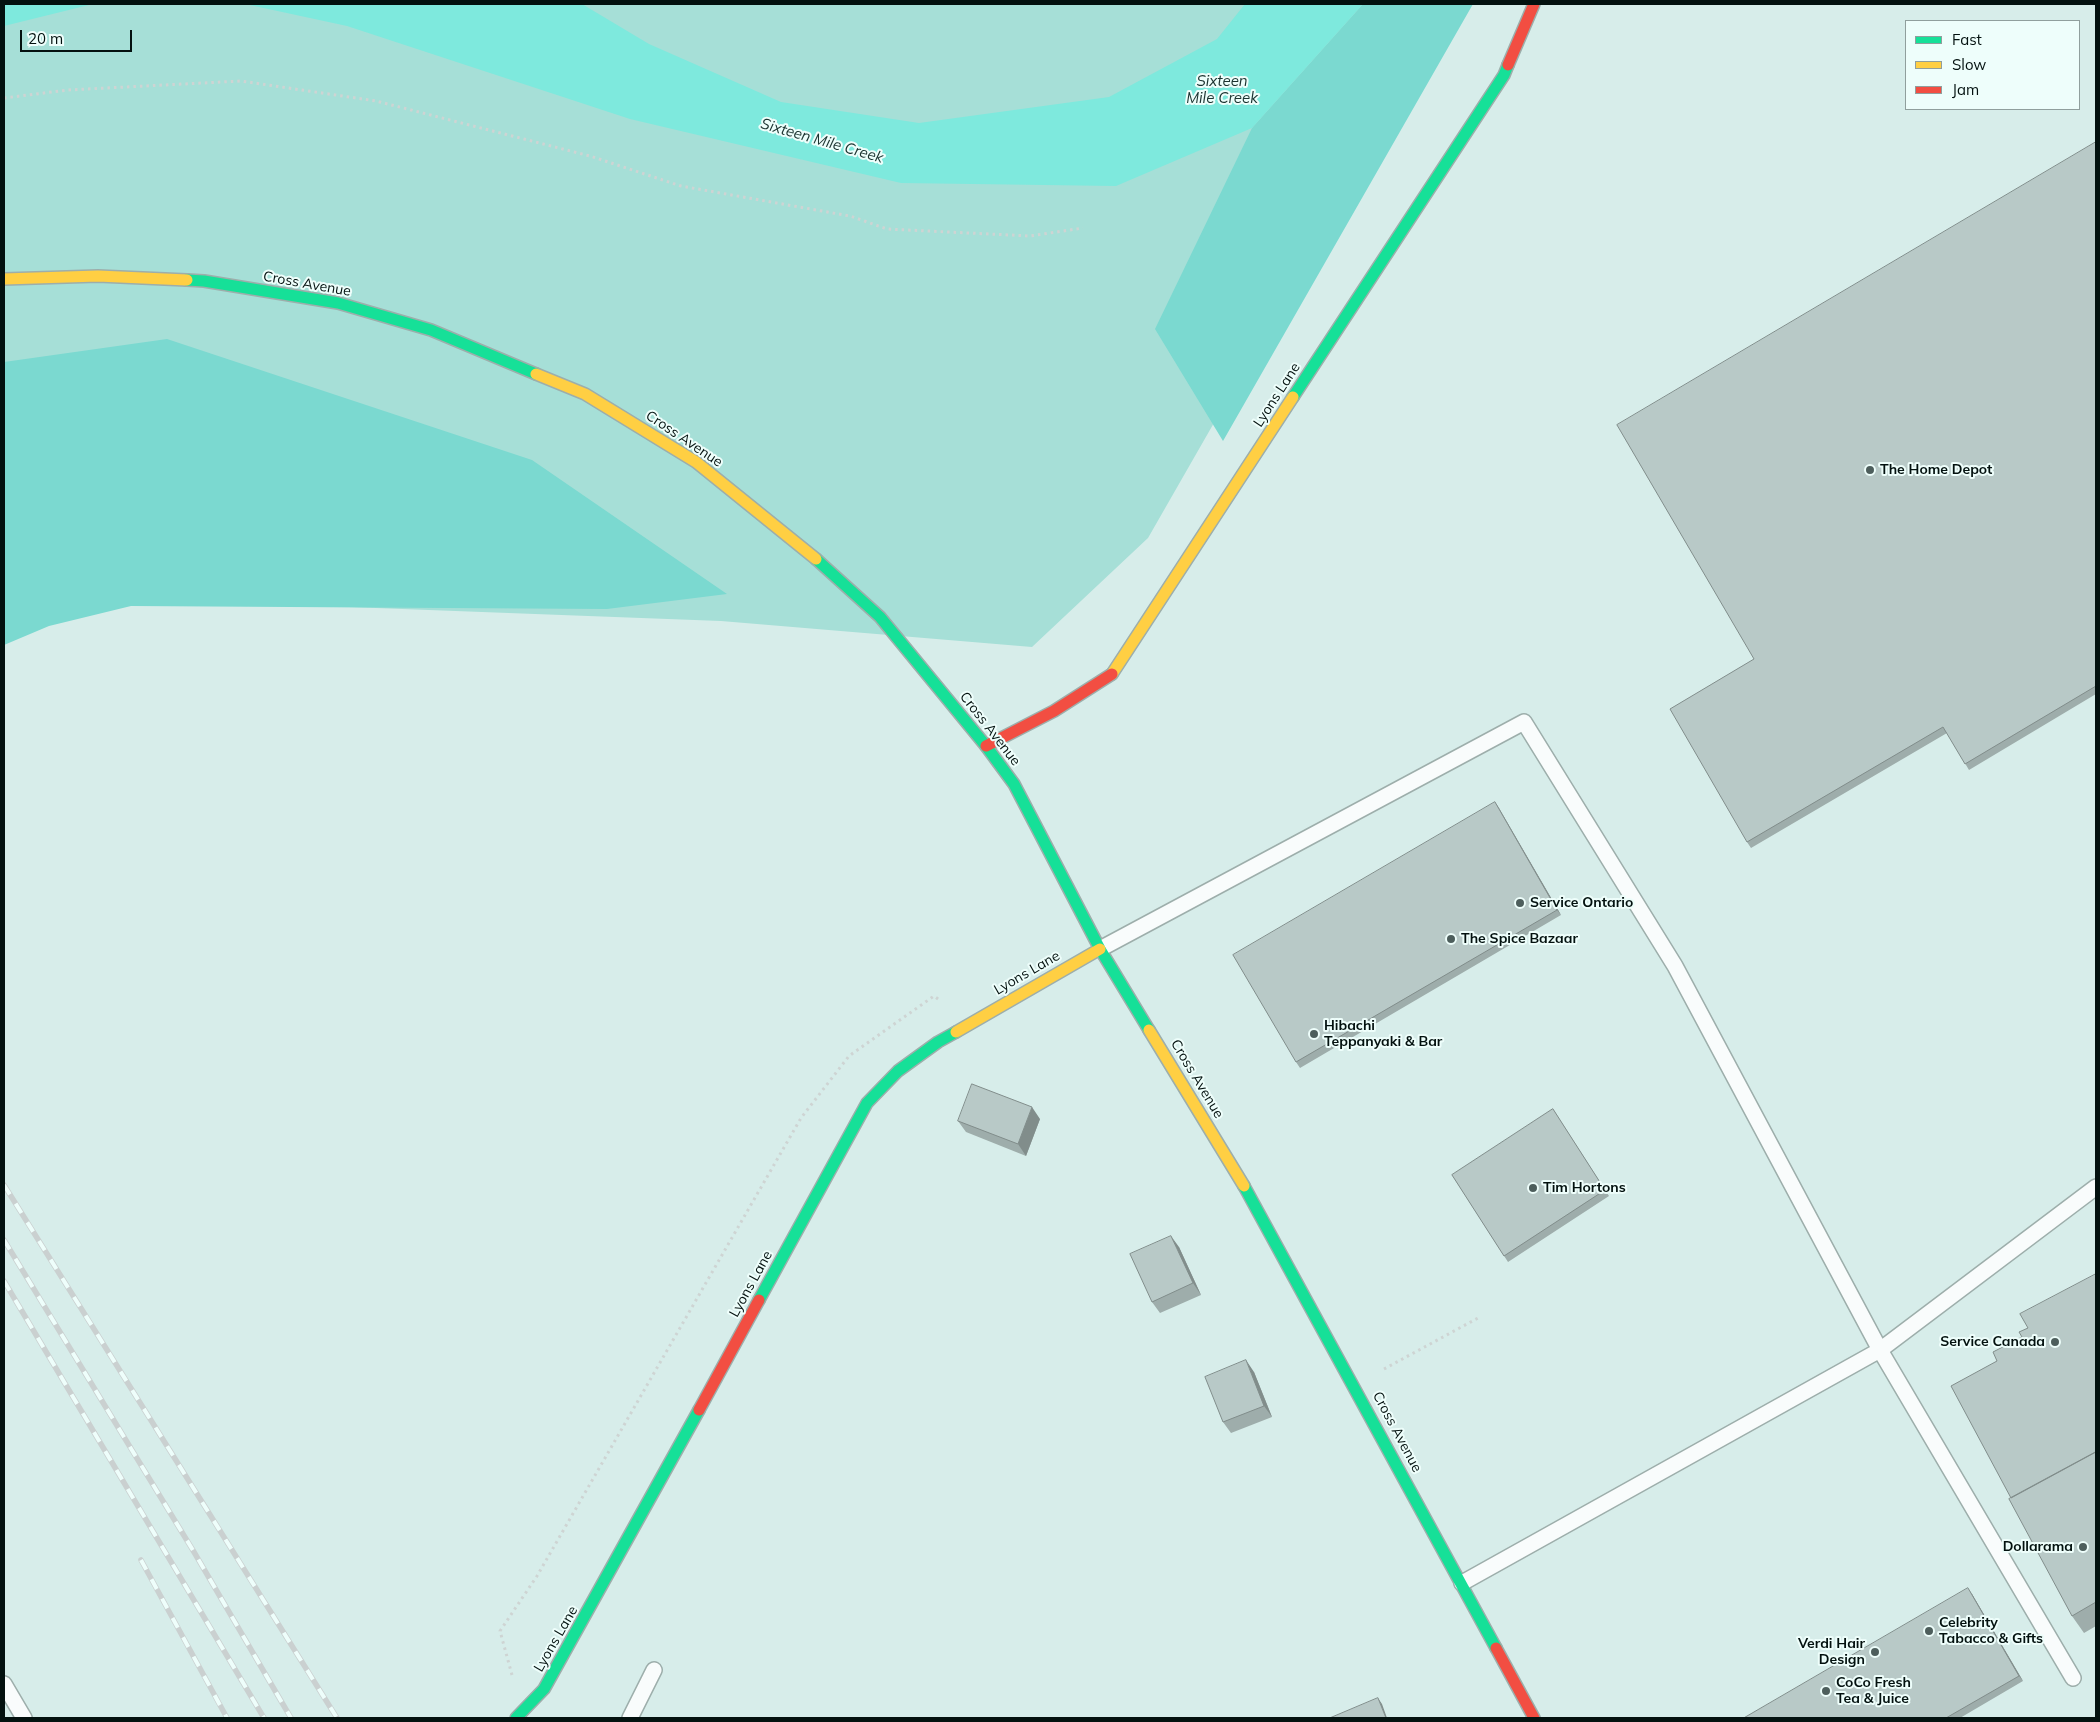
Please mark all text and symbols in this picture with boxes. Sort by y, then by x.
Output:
scale bar [22,20,135,52]
legend [1905,20,2080,110]
text: 20 m [28,29,63,48]
text: Fast [1952,30,1982,49]
text: Slow [1952,55,1986,74]
water label: Sixteen Mile Creek [1186,72,1258,107]
text: Jam [1952,80,1979,99]
water label: Sixteen Mile Creek [759,115,885,167]
street label: Cross Avenue [262,268,352,300]
street label: Lyons Lane [1250,360,1304,430]
street label: Cross Avenue [642,407,726,471]
place label: The Home Depot [1880,462,1992,478]
marker: The Home Depot [1864,464,1876,476]
street label: Cross Avenue [956,689,1024,769]
place label: Service Ontario [1530,895,1633,911]
marker: Service Ontario [1514,897,1526,909]
place label: The Spice Bazaar [1461,931,1578,947]
marker: The Spice Bazaar [1445,933,1457,945]
street label: Lyons Lane [991,947,1063,999]
place label: Hibachi Teppanyaki & Bar [1324,1018,1442,1050]
marker: Hibachi Teppanyaki & Bar [1308,1028,1320,1040]
street label: Cross Avenue [1167,1037,1227,1121]
place label: Tim Hortons [1543,1180,1626,1196]
marker: Tim Hortons [1527,1182,1539,1194]
street label: Lyons Lane [726,1248,776,1320]
place label: Service Canada [1940,1334,2045,1350]
marker: Service Canada [2049,1336,2061,1348]
street label: Cross Avenue [1369,1389,1425,1475]
place label: Dollarama [2003,1539,2073,1555]
marker: Dollarama [2077,1541,2089,1553]
street label: Lyons Lane [530,1603,582,1675]
place label: Celebrity Tabacco & Gifts [1939,1615,2043,1648]
marker: Celebrity Tabacco & Gifts [1923,1625,1935,1637]
place label: Verdi Hair Design [1798,1636,1865,1668]
marker: Verdi Hair Design [1869,1646,1881,1658]
place label: CoCo Fresh Tea & Juice [1836,1675,1911,1708]
marker: CoCo Fresh Tea & Juice [1820,1685,1832,1697]

